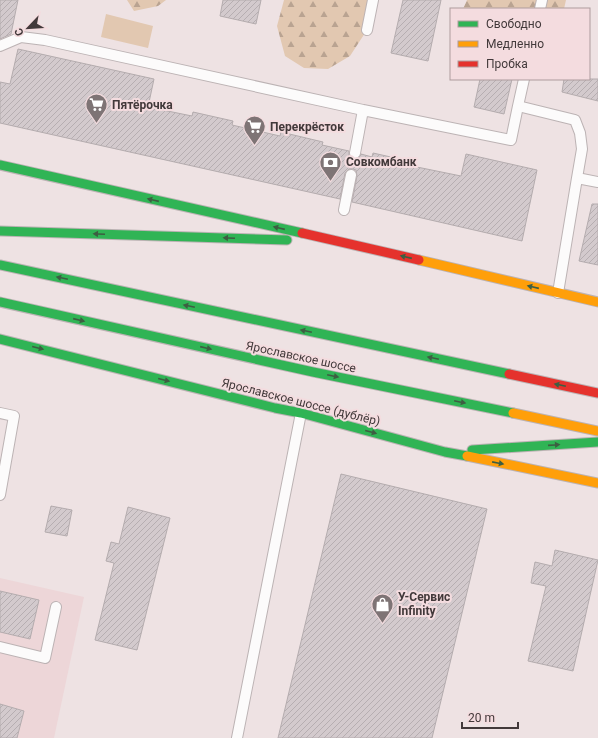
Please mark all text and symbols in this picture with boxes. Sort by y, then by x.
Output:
north arrow [8,8,48,48]
legend [450,8,590,80]
text: Свободно [486,17,542,31]
text: С [12,26,27,38]
text: Медленно [486,37,544,51]
text: Пробка [486,57,528,71]
supermarket icon: Пятёрочка [83,92,109,125]
place label: Пятёрочка [112,98,173,112]
supermarket icon: Перекрёсток [241,114,267,147]
place label: Перекрёсток [270,120,344,134]
bank icon: Совкомбанк [318,149,344,182]
place label: Совкомбанк [346,155,417,169]
one-way arrow [146,196,159,202]
one-way arrow [273,225,286,231]
one-way arrow [92,231,105,237]
one-way arrow [222,235,235,241]
one-way arrow [400,254,412,260]
one-way arrow [56,275,69,281]
one-way arrow [526,284,538,290]
one-way arrow [183,302,196,308]
one-way arrow [73,317,85,323]
one-way arrow [299,328,312,334]
street label: Ярославское шоссе [245,338,357,376]
one-way arrow [32,346,44,352]
one-way arrow [200,346,212,352]
one-way arrow [427,355,439,361]
one-way arrow [327,374,339,380]
street label: Ярославское шоссе (дублёр) [220,375,382,429]
one-way arrow [158,377,170,383]
one-way arrow [554,382,566,388]
one-way arrow [454,400,466,406]
one-way arrow [365,430,378,436]
one-way arrow [547,441,560,448]
one-way arrow [491,460,504,466]
place label: У-Сервис Infinity [398,590,450,618]
shop icon: У-Сервис Infinity [369,591,395,624]
scale bar [462,704,518,730]
text: 20 m [468,711,495,725]

